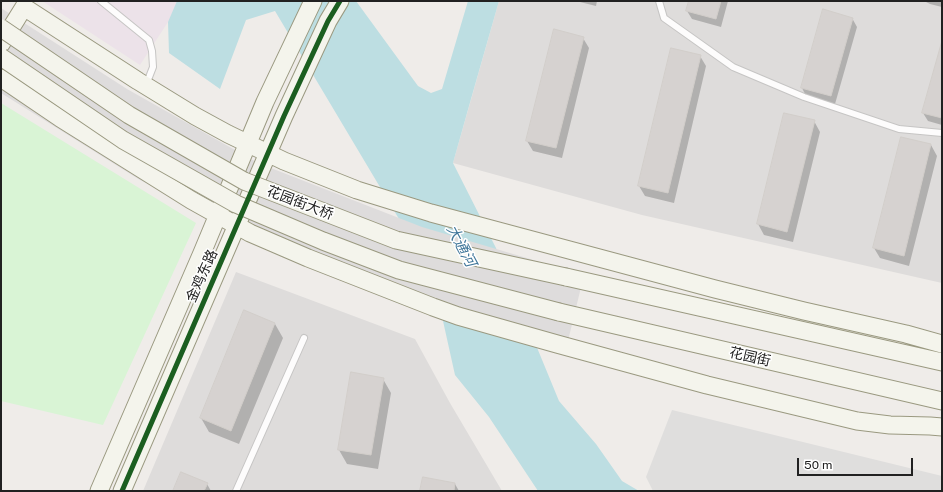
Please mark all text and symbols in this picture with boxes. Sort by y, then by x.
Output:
street label: 花园街大桥 [264,183,336,223]
water label: 大通河 [442,222,480,270]
street label: 金鸡东路 [183,247,221,305]
street label: 花园街 [728,344,772,370]
scale bar [799,450,915,476]
text: 50 m [804,458,832,472]

